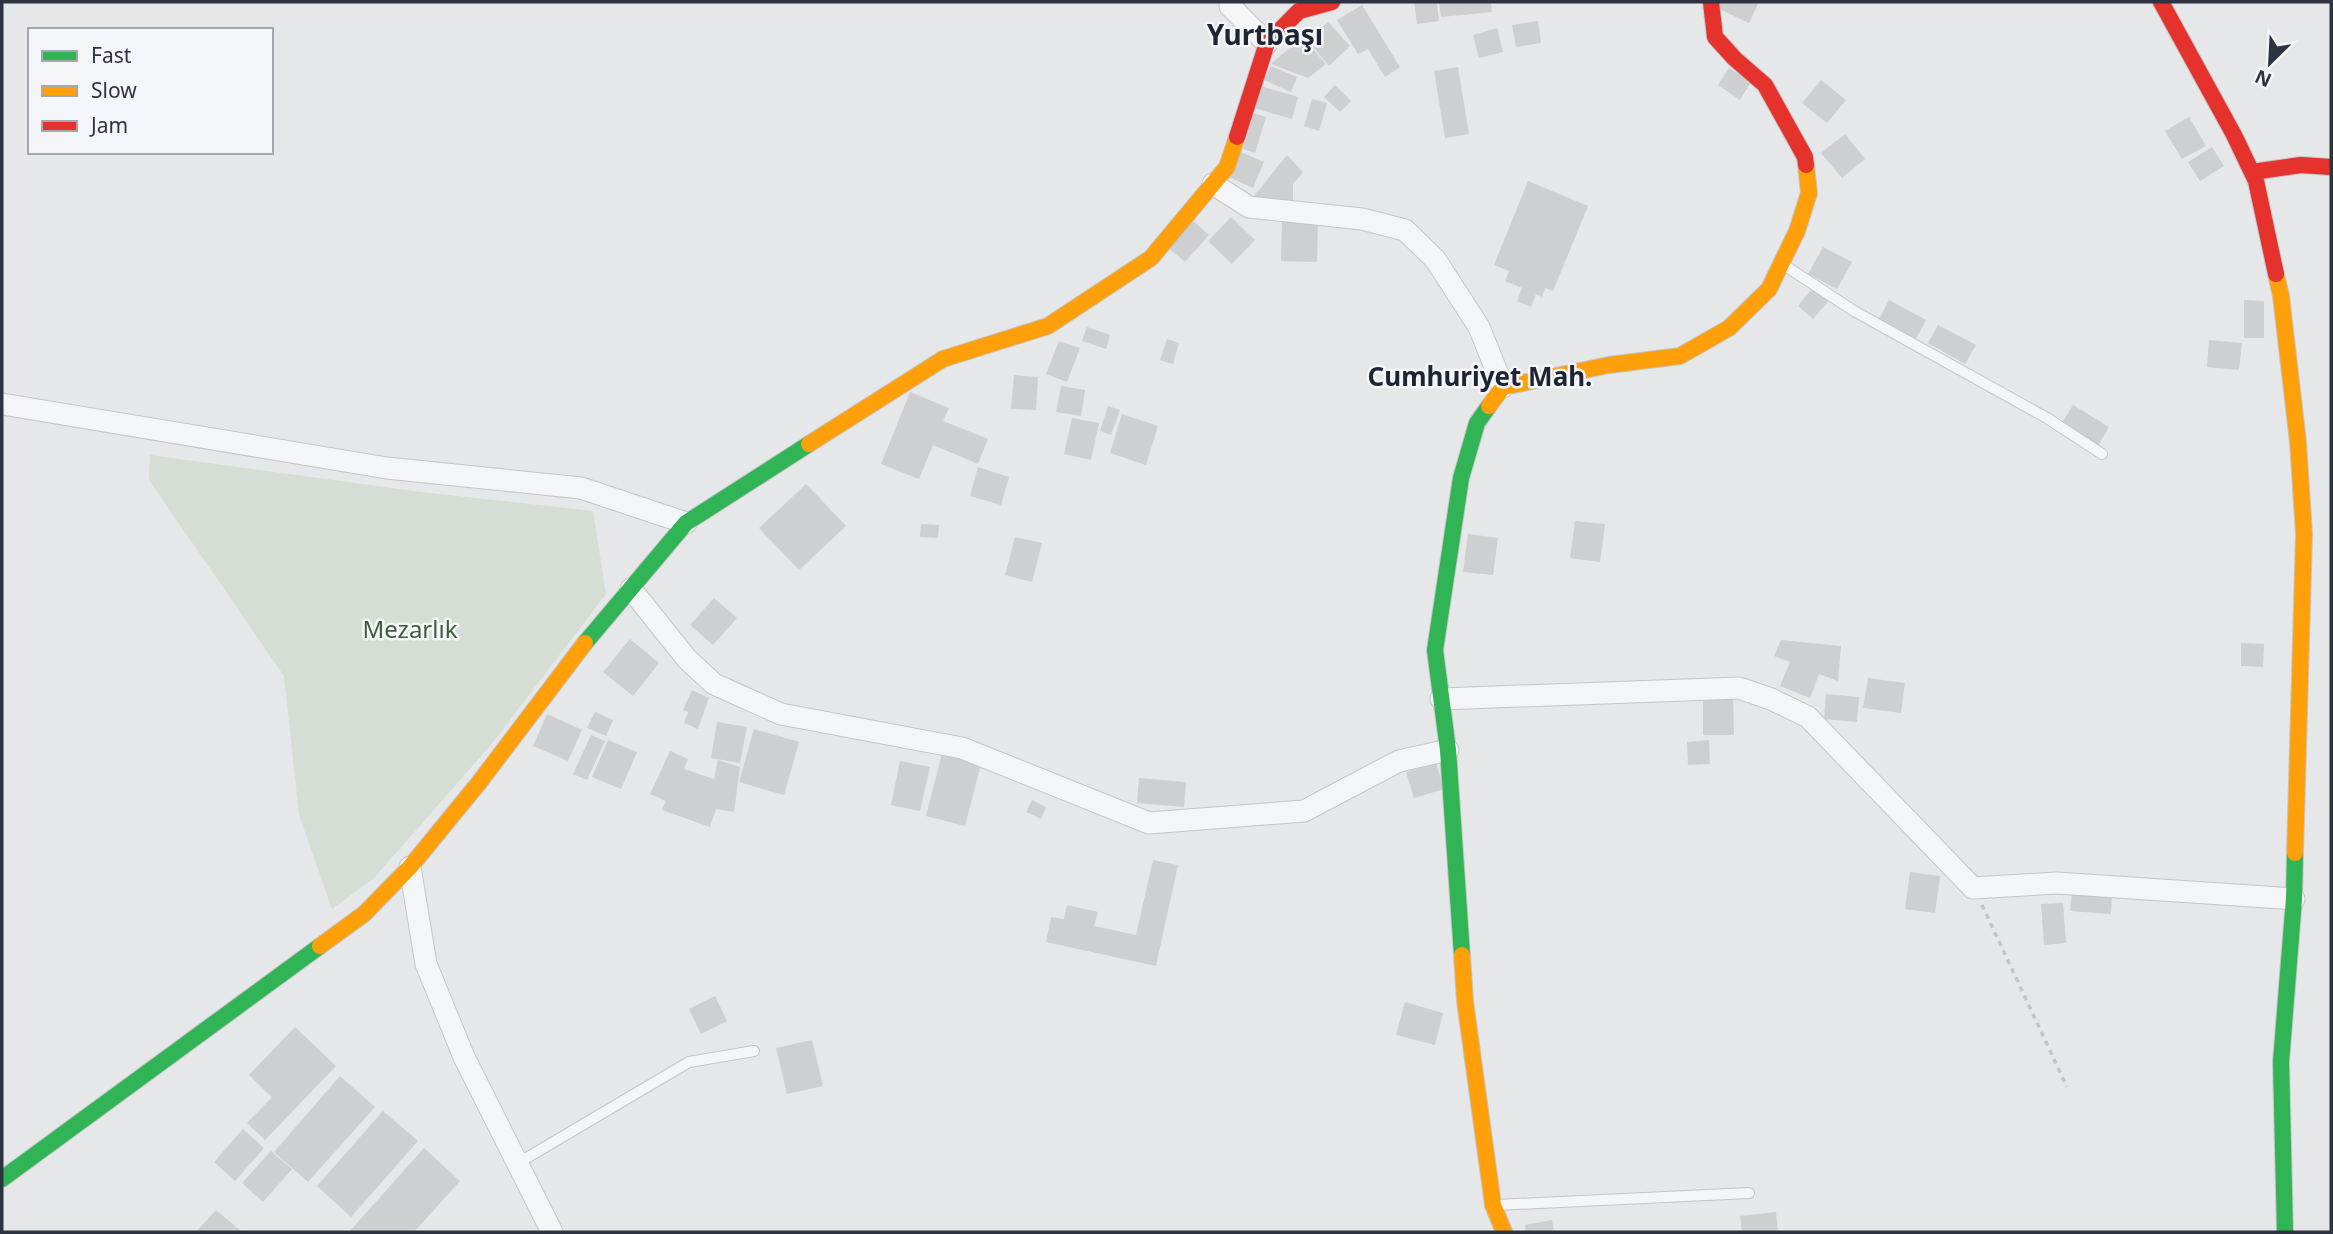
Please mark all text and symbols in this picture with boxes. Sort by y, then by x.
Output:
district label: Yurtbaşı [1207,15,1323,53]
legend [28,28,273,154]
north arrow [2235,28,2305,98]
text: Fast [91,41,132,69]
text: N [2251,64,2275,94]
text: Slow [91,76,137,104]
text: Jam [89,111,128,139]
district label: Cumhuriyet Mah. [1368,358,1592,394]
park label: Mezarlık [363,612,458,645]

